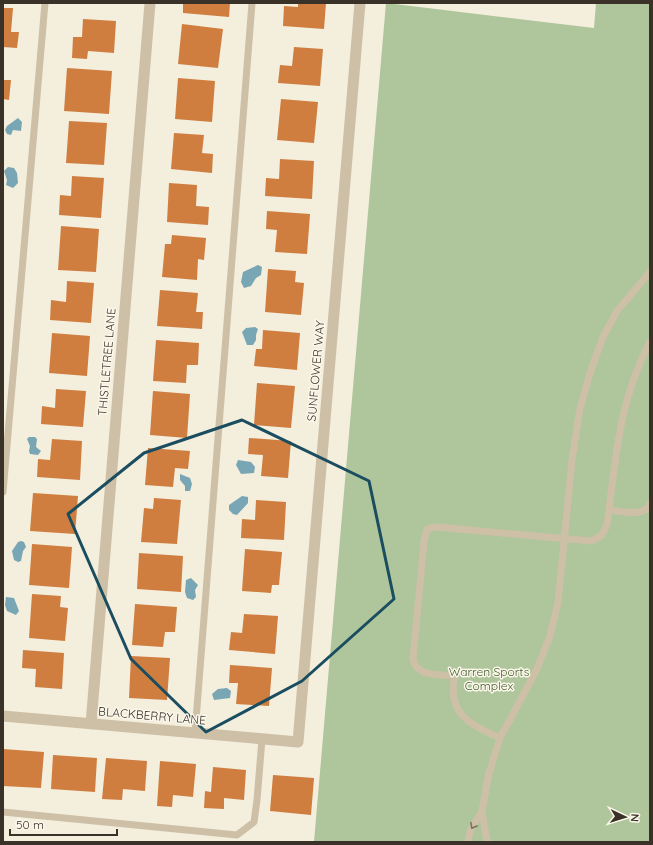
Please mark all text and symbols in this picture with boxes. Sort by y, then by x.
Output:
street label: THISTLETREE LANE [94,307,119,416]
street label: SUNFLOWER WAY [304,320,327,422]
park label: Warren Sports Complex [449,664,530,693]
street label: BLACKBERRY LANE [98,703,207,728]
north arrow [605,797,645,837]
scale bar [10,811,117,837]
text: N [628,813,642,822]
text: 50 m [16,817,44,832]
one-way arrow [470,822,478,829]

